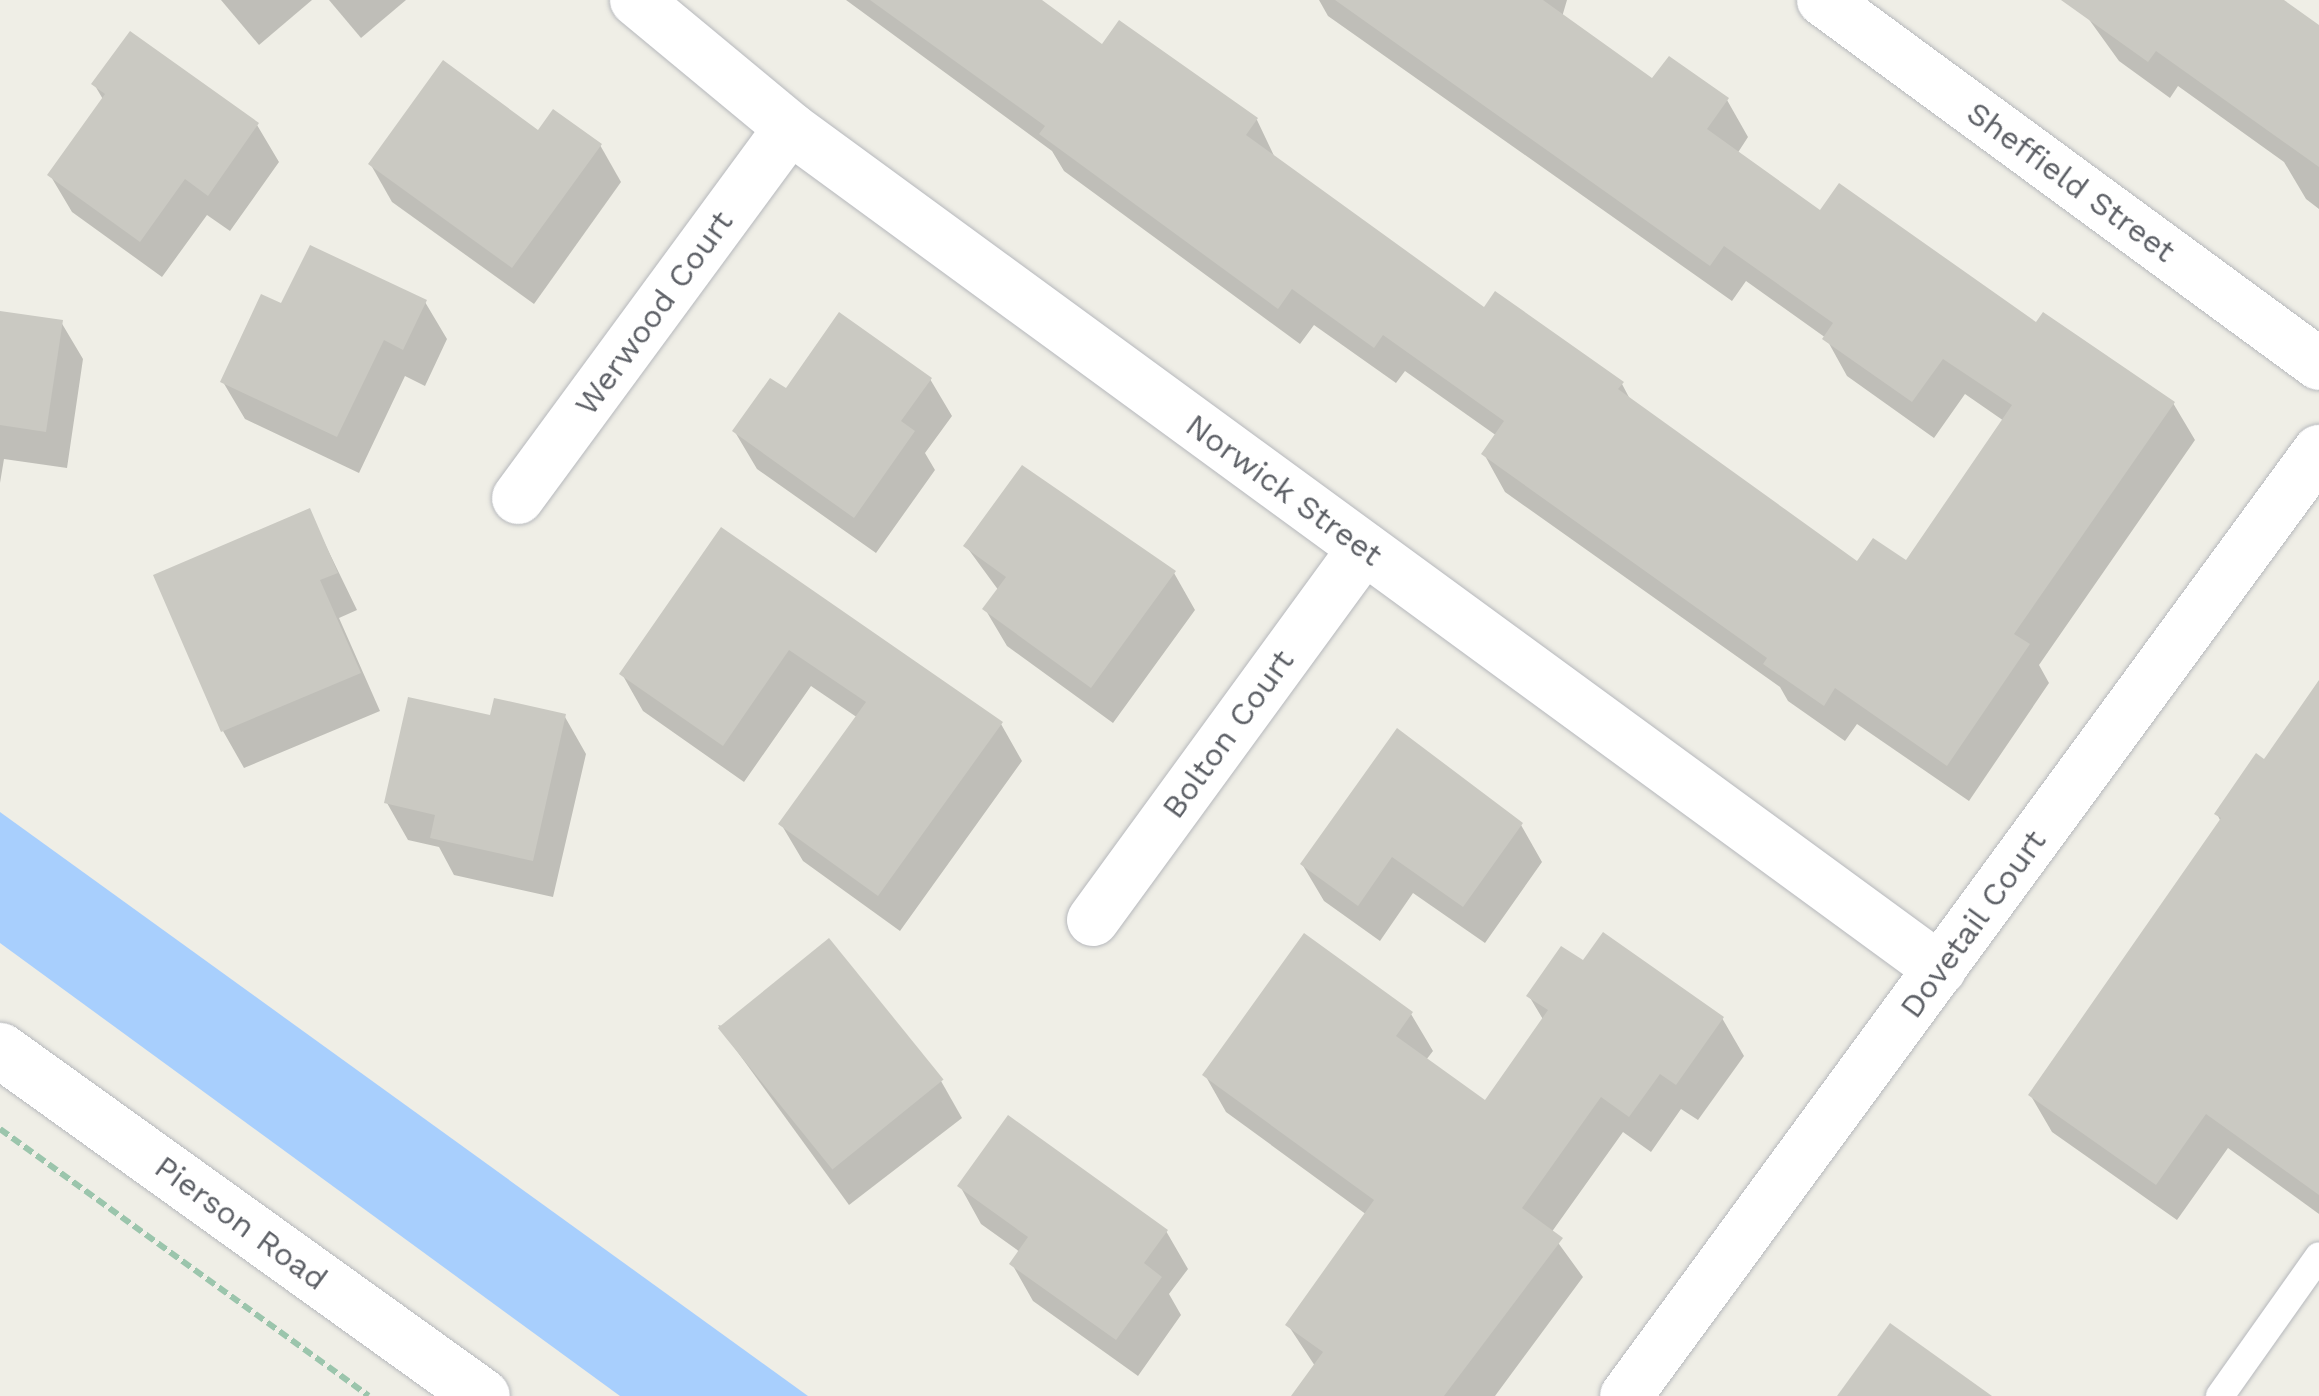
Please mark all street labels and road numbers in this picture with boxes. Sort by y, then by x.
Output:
street label: Sheffield Street [1959,94,2183,270]
street label: Werwood Court [567,203,741,423]
street label: Norwick Street [1178,406,1390,574]
street label: Bolton Court [1154,642,1302,826]
street label: Dovetail Court [1892,822,2054,1026]
street label: Pierson Road [147,1148,335,1298]

